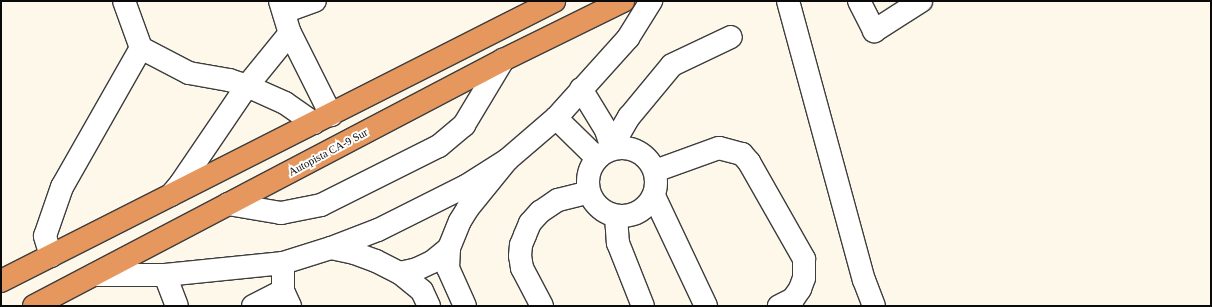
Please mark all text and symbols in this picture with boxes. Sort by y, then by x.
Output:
street label: Autopista CA-9 Sur [286,126,370,178]

